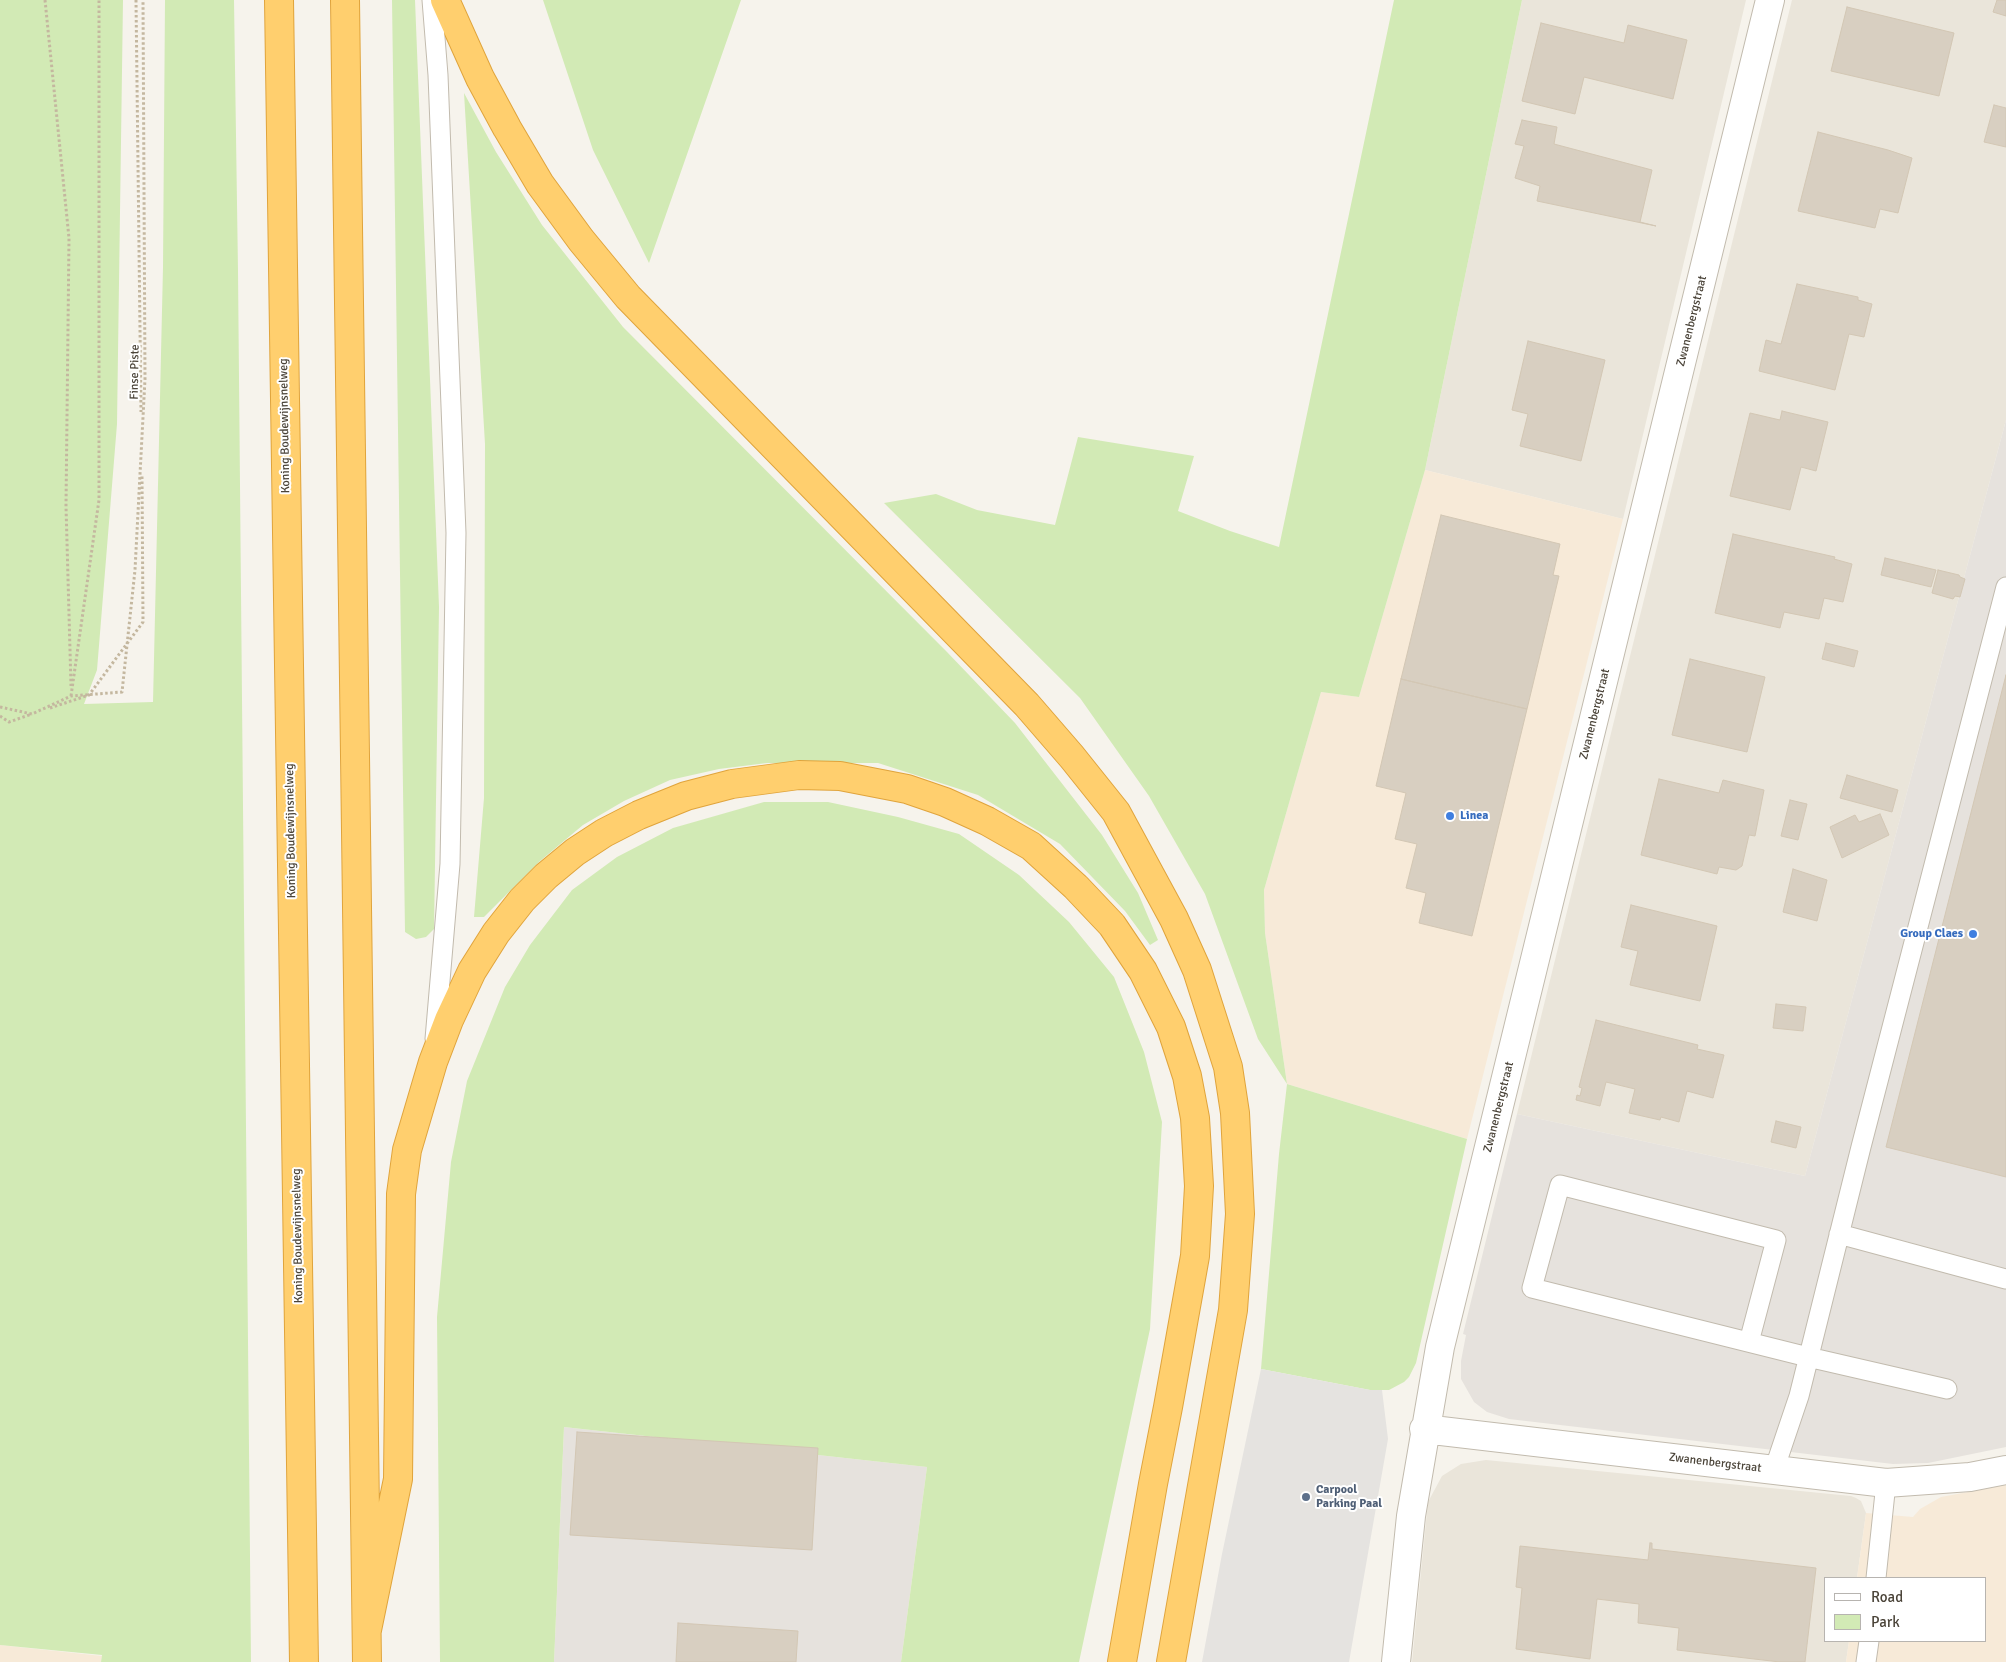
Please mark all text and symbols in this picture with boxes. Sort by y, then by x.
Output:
street label: Zwanenbergstraat [1674,274,1710,368]
street label: Finse Piste [127,344,143,400]
street label: Koning Boudewijnsnelweg [277,358,293,494]
street label: Zwanenbergstraat [1577,667,1613,761]
street label: Koning Boudewijnsnelweg [283,763,299,899]
place label: Linea [1460,809,1488,823]
marker: Linea [1444,810,1456,822]
place label: Group Claes [1900,927,1963,941]
marker: Group Claes [1967,928,1979,940]
street label: Zwanenbergstraat [1481,1060,1517,1154]
street label: Koning Boudewijnsnelweg [290,1168,306,1304]
street label: Zwanenbergstraat [1668,1450,1762,1476]
place label: Carpool Parking Paal [1316,1483,1382,1511]
marker: Carpool Parking Paal [1300,1491,1312,1503]
legend [1824,1577,1986,1642]
text: Road [1871,1588,1903,1606]
text: Park [1871,1613,1900,1631]

